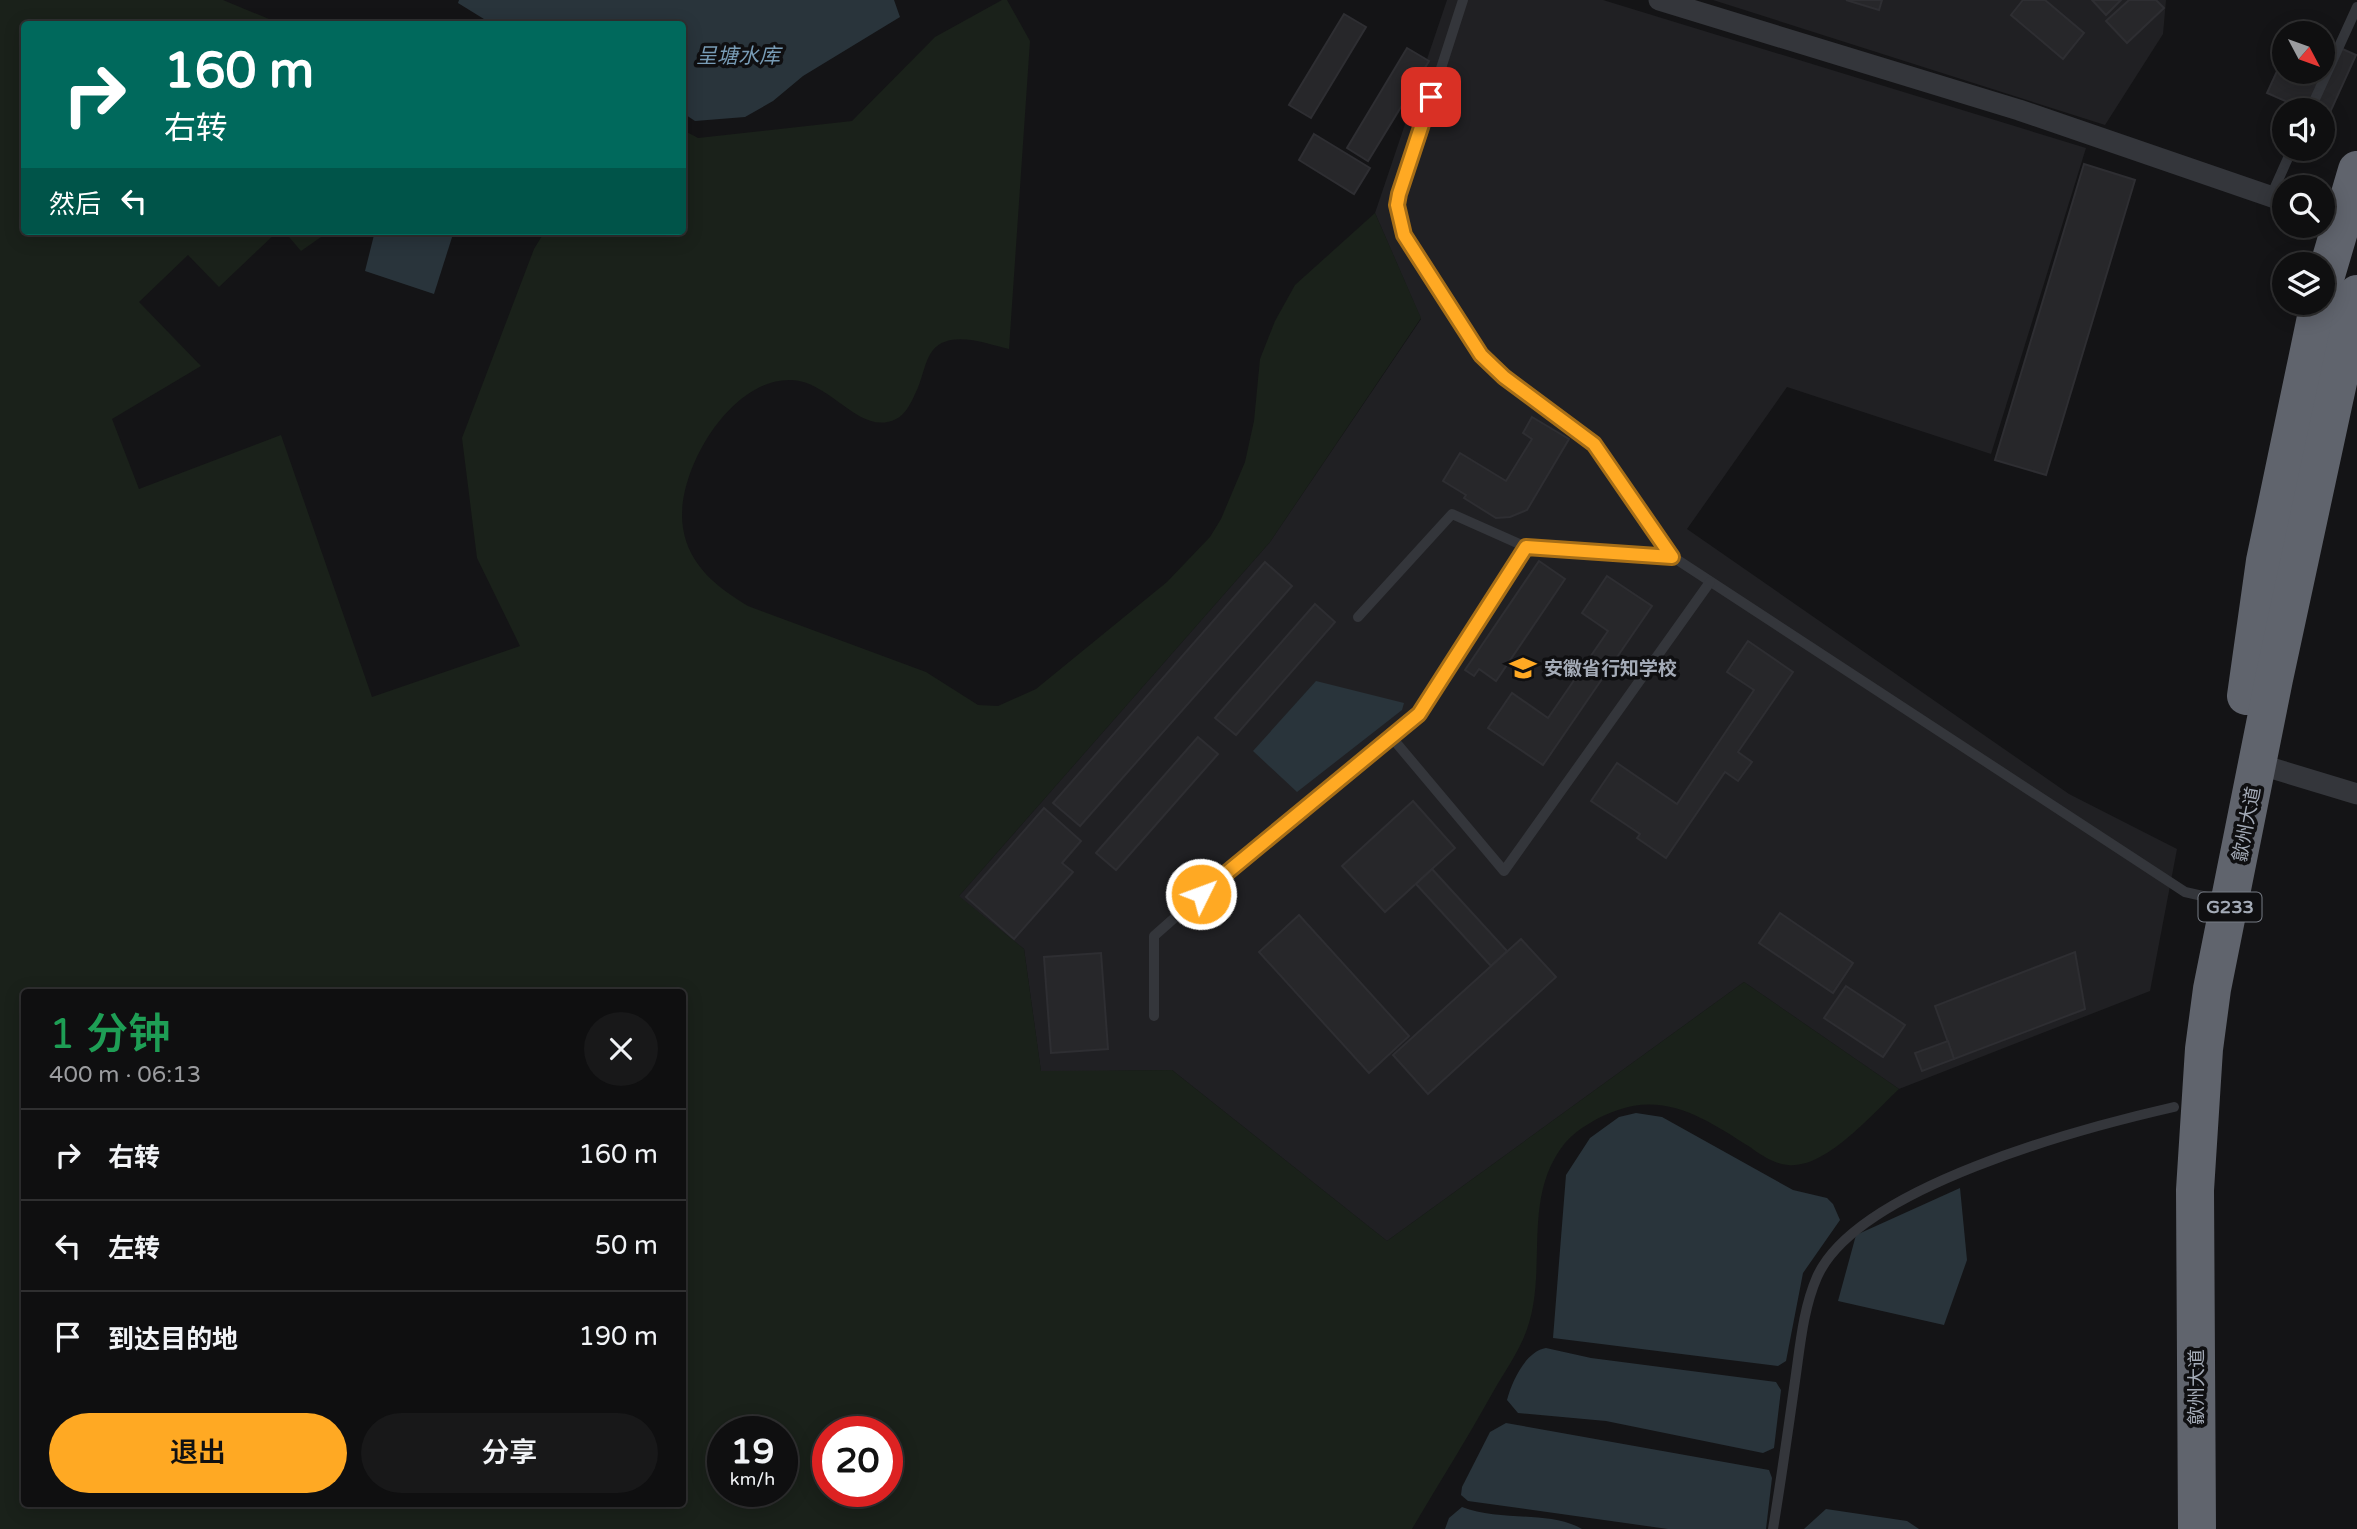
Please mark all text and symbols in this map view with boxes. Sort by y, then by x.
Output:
north arrow [2272,21,2334,84]
map controls [2272,21,2335,315]
text: 160 m [164,42,314,101]
water label: 呈塘水库 [696,44,783,69]
icon: right [49,49,140,140]
pin [1401,67,1461,127]
icon: arrive [1412,78,1450,116]
button: sound [2272,98,2335,161]
text: 右转 [164,110,228,148]
button: search [2272,175,2335,238]
icon: left [115,182,153,220]
text: 然后 [49,189,101,220]
button: layers [2272,252,2335,315]
school or university icon: 安徽省行知学校 [1508,653,1538,683]
place label: 安徽省行知学校 [1544,658,1677,680]
street label: 歙州大道 [2229,785,2265,864]
position arrow [1164,857,1238,931]
road number: G233 [2198,893,2262,922]
text: 1 分钟 [49,1009,170,1060]
button: close [584,1012,658,1086]
text: 400 m · 06:13 [49,1061,201,1089]
icon: right [49,1136,87,1174]
text: 160 m [578,1139,658,1170]
text: 右转 [108,1142,160,1173]
icon: left [49,1227,87,1265]
text: 50 m [595,1230,658,1261]
text: 左转 [108,1233,160,1264]
icon: arrive [49,1318,87,1356]
text: 190 m [578,1321,658,1352]
text: 到达目的地 [108,1324,238,1355]
street label: 歙州大道 [2186,1349,2208,1425]
button: 退出 [49,1413,347,1493]
button: 分享 [361,1413,658,1493]
speed limit sign: 20 [812,1416,903,1507]
text: 19 [731,1431,774,1473]
text: km/h [730,1468,775,1490]

